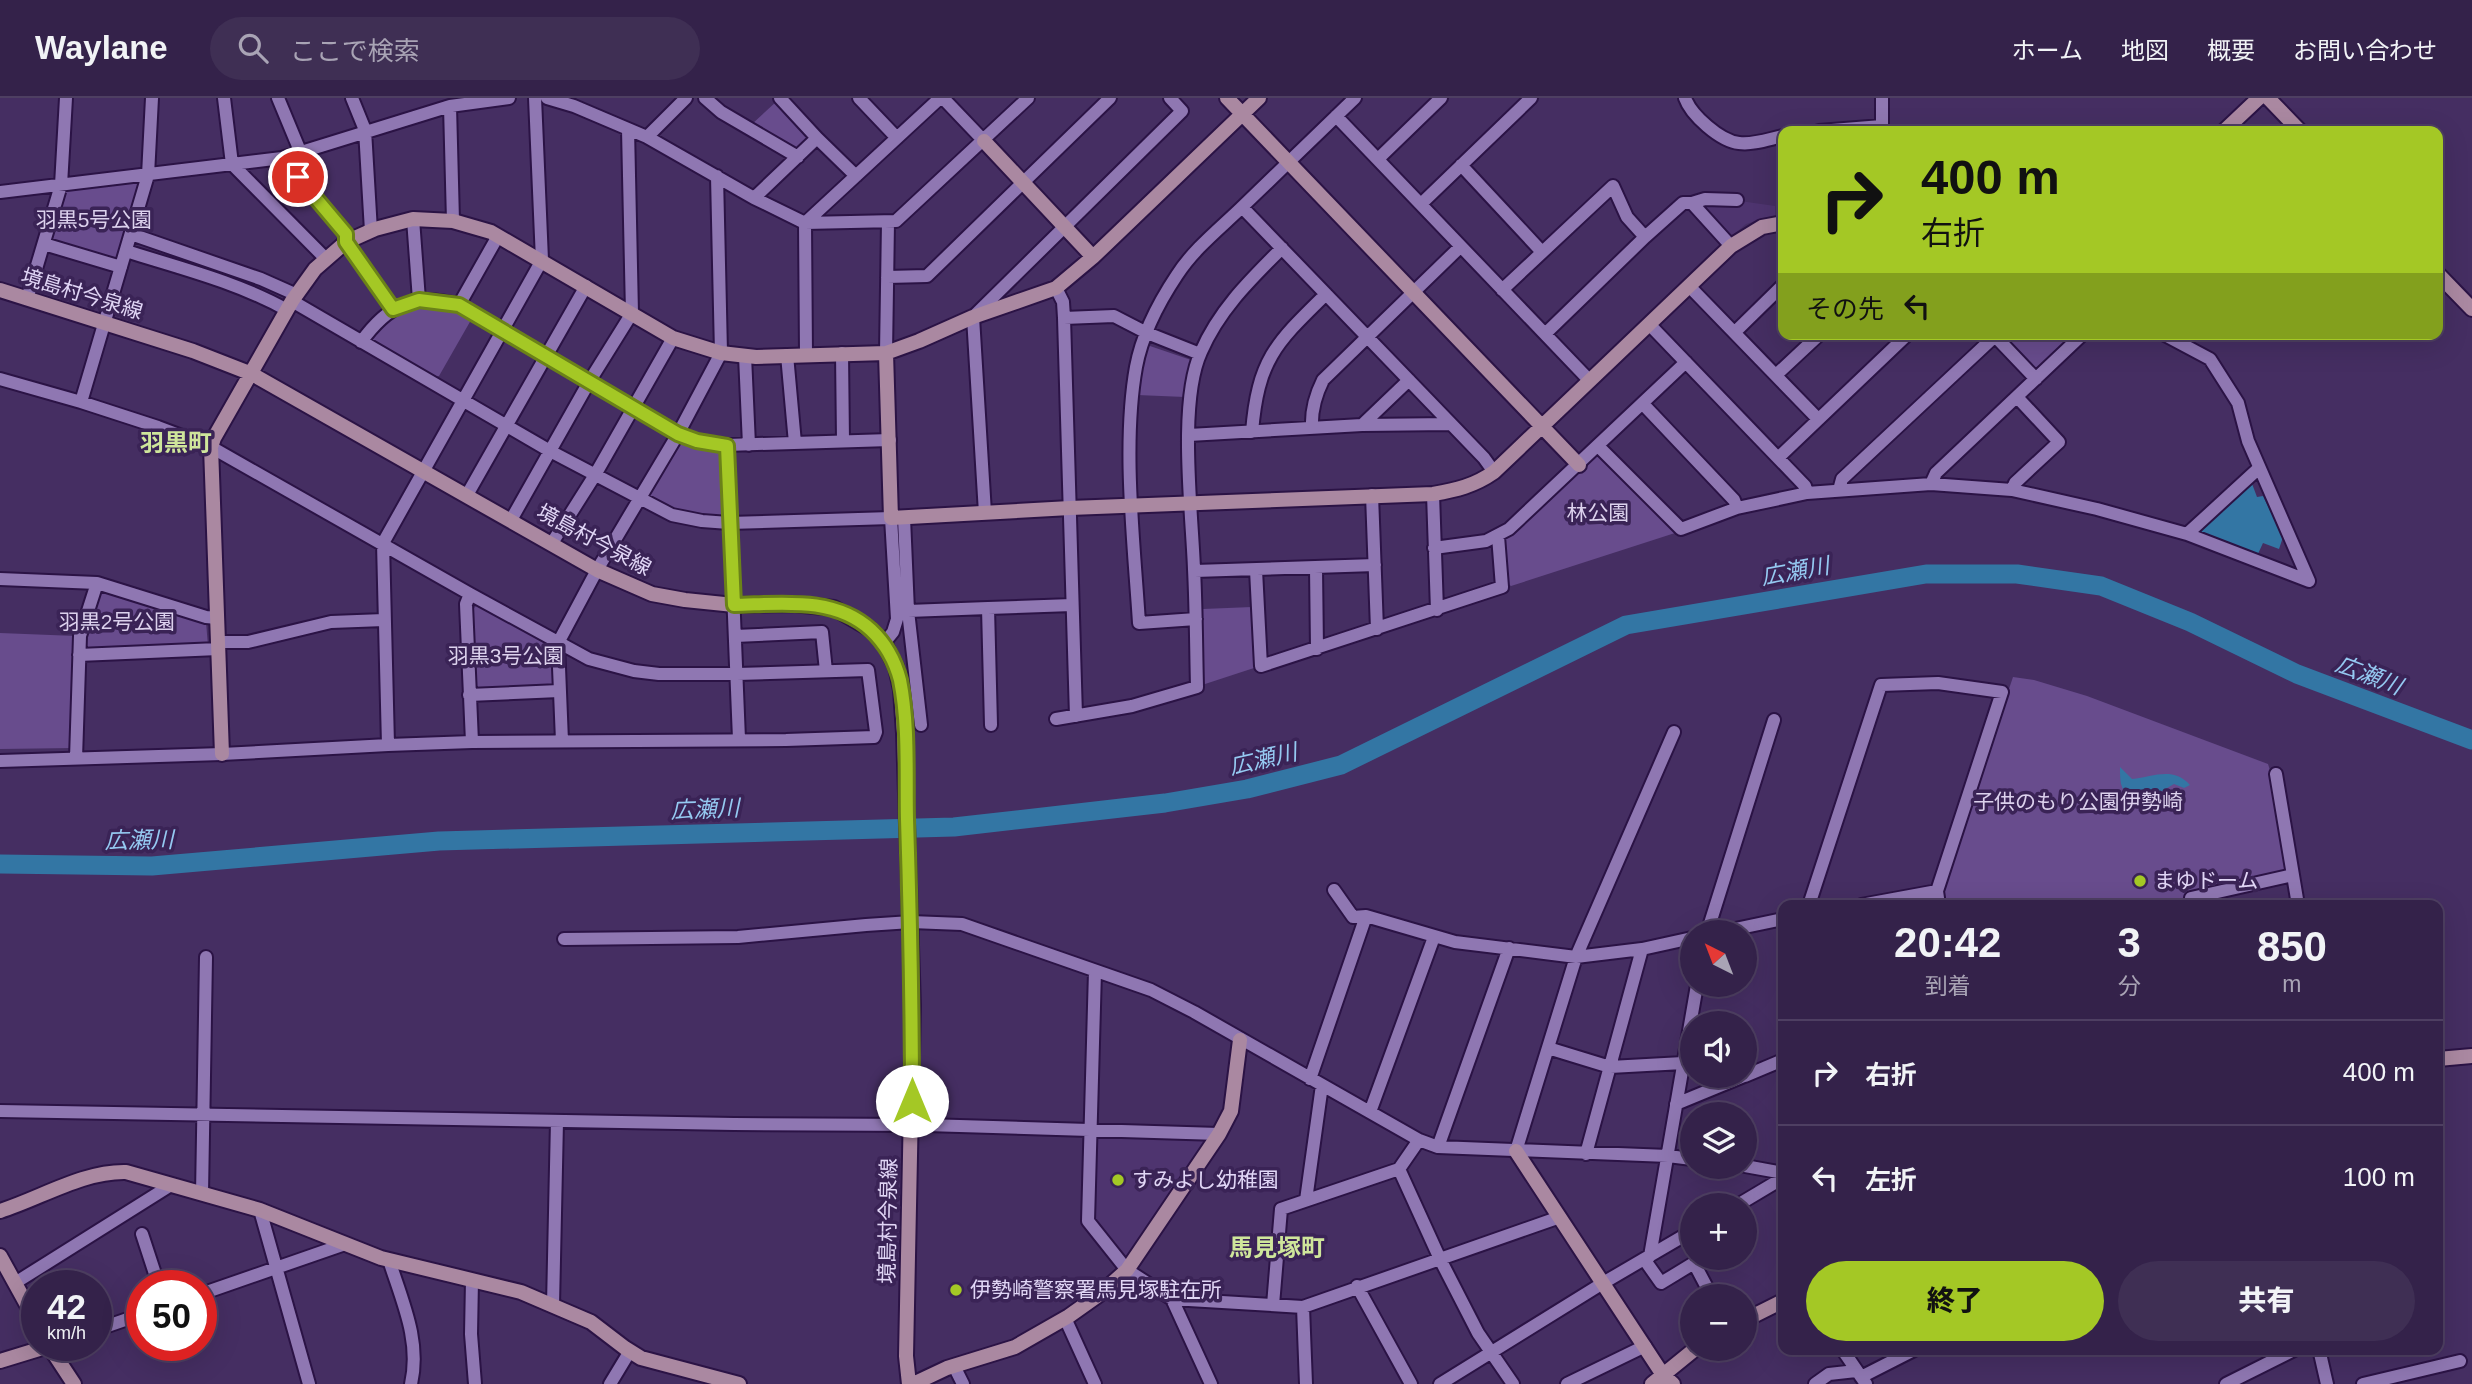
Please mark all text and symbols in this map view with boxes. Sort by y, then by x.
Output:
search box [210,17,700,80]
text: Waylane [35,29,168,66]
icon: search [234,29,272,67]
text: ここで検索 [290,36,420,66]
text: ホーム [2012,37,2083,64]
text: 地図 [2121,37,2169,64]
text: 概要 [2207,37,2255,64]
text: お問い合わせ [2293,37,2437,64]
pin [268,147,328,207]
text: 400 m [1921,150,2060,204]
icon: right [1806,154,1897,245]
icon: arrive [279,158,317,196]
park label: 羽黒5号公園 [36,208,152,231]
text: 右折 [1921,215,1985,251]
street label: 境島村今泉線 [19,264,146,323]
icon: left [1898,287,1936,325]
text: その先 [1806,294,1884,324]
district label: 羽黒町 [140,429,212,456]
street label: 境島村今泉線 [533,500,655,579]
park label: 林公園 [1567,501,1630,524]
water label: 広瀬川 [1759,552,1834,590]
park label: 羽黒2号公園 [59,610,175,633]
park label: 羽黒3号公園 [448,644,564,667]
water label: 広瀬川 [2332,650,2409,701]
water label: 広瀬川 [1226,738,1302,779]
park label: 子供のもり公園伊勢崎 [1973,790,2183,813]
water label: 広瀬川 [670,795,743,823]
water label: 広瀬川 [104,826,177,854]
place label: まゆドーム [2154,869,2258,892]
marker: まゆドーム [2132,873,2148,889]
text: 20:42 [1894,919,2001,966]
text: 3 [2117,919,2141,966]
north arrow [1680,920,1757,998]
map controls [1680,920,1757,1361]
text: 850 [2257,923,2327,970]
text: m [2282,971,2302,997]
text: 到着 [1925,973,1971,999]
text: 分 [2118,973,2141,999]
button: sound [1680,1011,1757,1088]
icon: right [1806,1054,1844,1092]
text: 400 m [2343,1057,2415,1087]
text: 右折 [1865,1060,1917,1090]
position arrow [875,1064,949,1138]
button: layers [1680,1102,1757,1179]
street label: 境島村今泉線 [875,1158,900,1284]
icon: left [1806,1159,1844,1197]
text: 100 m [2343,1162,2415,1192]
text: 左折 [1865,1165,1917,1195]
place label: すみよし幼稚園 [1132,1168,1279,1191]
marker: すみよし幼稚園 [1110,1172,1126,1188]
button: + [1680,1193,1757,1270]
district label: 馬見塚町 [1229,1234,1325,1261]
button: 終了 [1806,1261,2104,1341]
button: 共有 [2118,1261,2415,1341]
speed limit sign: 50 [126,1270,217,1361]
place label: 伊勢崎警察署馬見塚駐在所 [970,1278,1222,1301]
marker: 伊勢崎警察署馬見塚駐在所 [948,1282,964,1298]
button: − [1680,1284,1757,1361]
text: 42 [47,1287,86,1326]
text: km/h [47,1323,86,1343]

